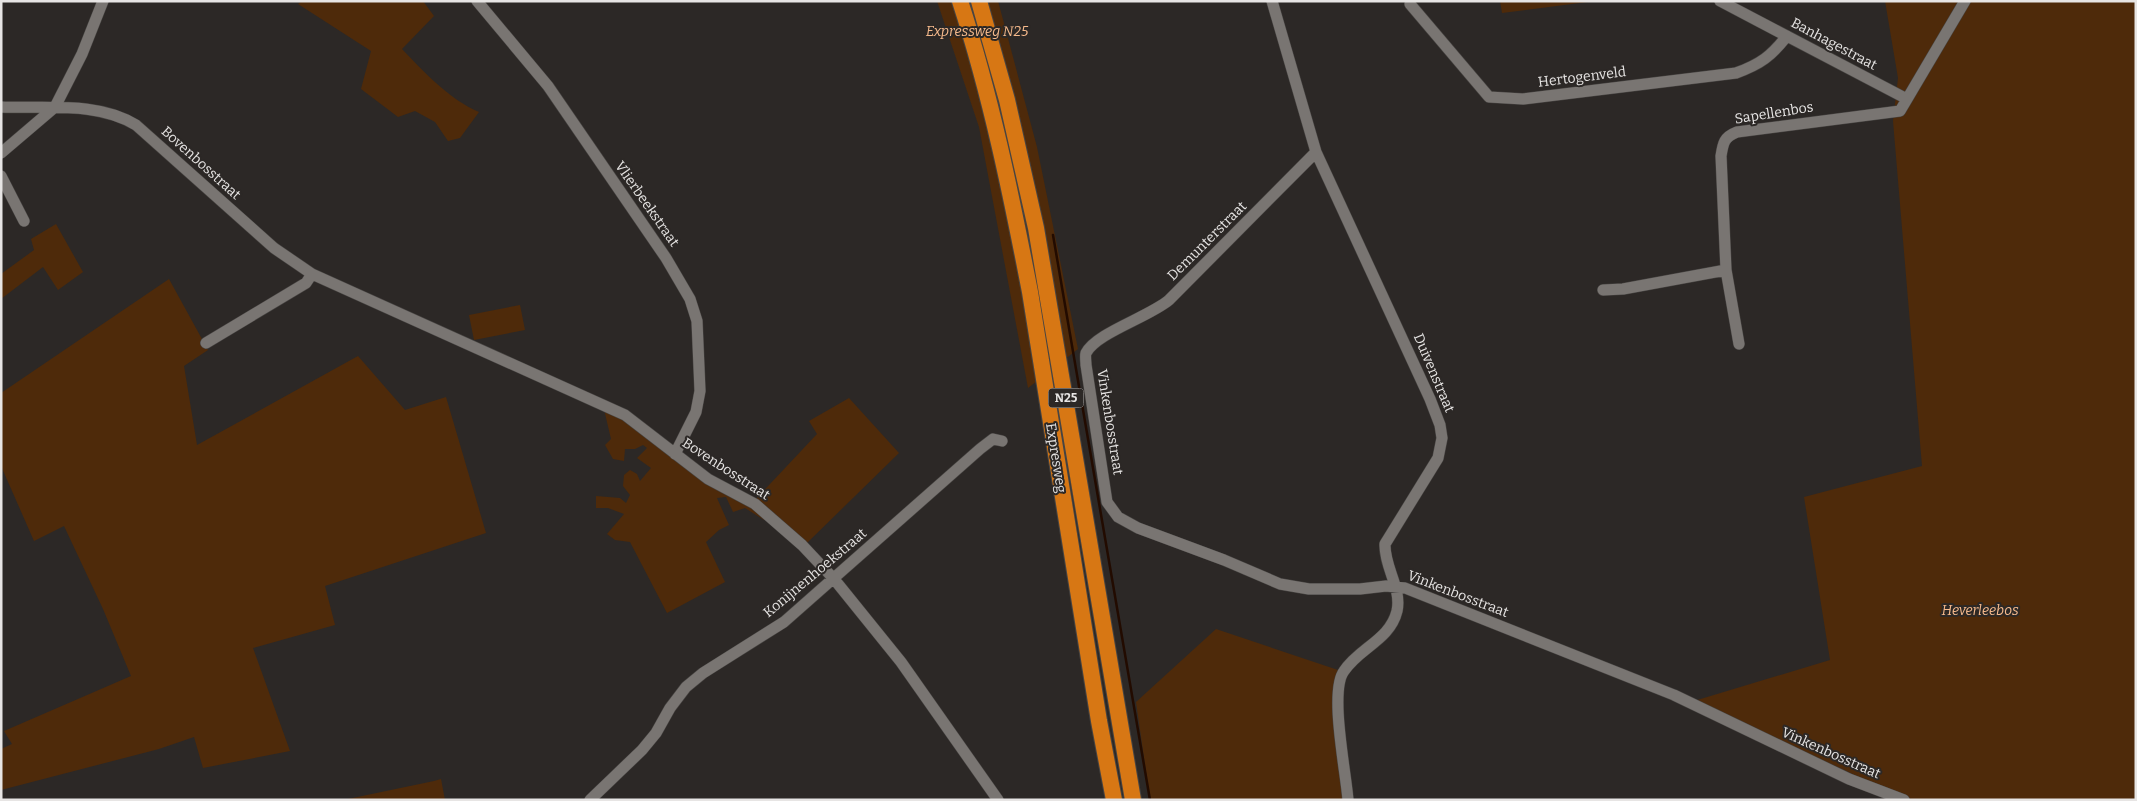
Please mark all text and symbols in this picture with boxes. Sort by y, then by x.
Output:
street label: Banhagestraat [1788,14,1880,74]
park label: Expressweg N25 [926,23,1029,40]
street label: Hertogenveld [1537,63,1627,91]
street label: Sapellenbos [1734,98,1814,128]
street label: Bovenbosstraat [158,123,244,203]
street label: Vlierbeekstraat [611,158,683,250]
street label: Demunterstraat [1164,198,1250,284]
street label: Duivenstraat [1410,331,1458,415]
street label: Vinkenbosstraat [1093,368,1127,476]
road number: N25 [1048,388,1084,408]
street label: Expresweg [1042,422,1070,494]
street label: Bovenbosstraat [679,434,773,504]
street label: Konijnenhoekstraat [760,525,870,621]
street label: Vinkenbosstraat [1405,567,1511,621]
park label: Heverleebos [1941,602,2019,619]
street label: Vinkenbosstraat [1779,724,1883,782]

